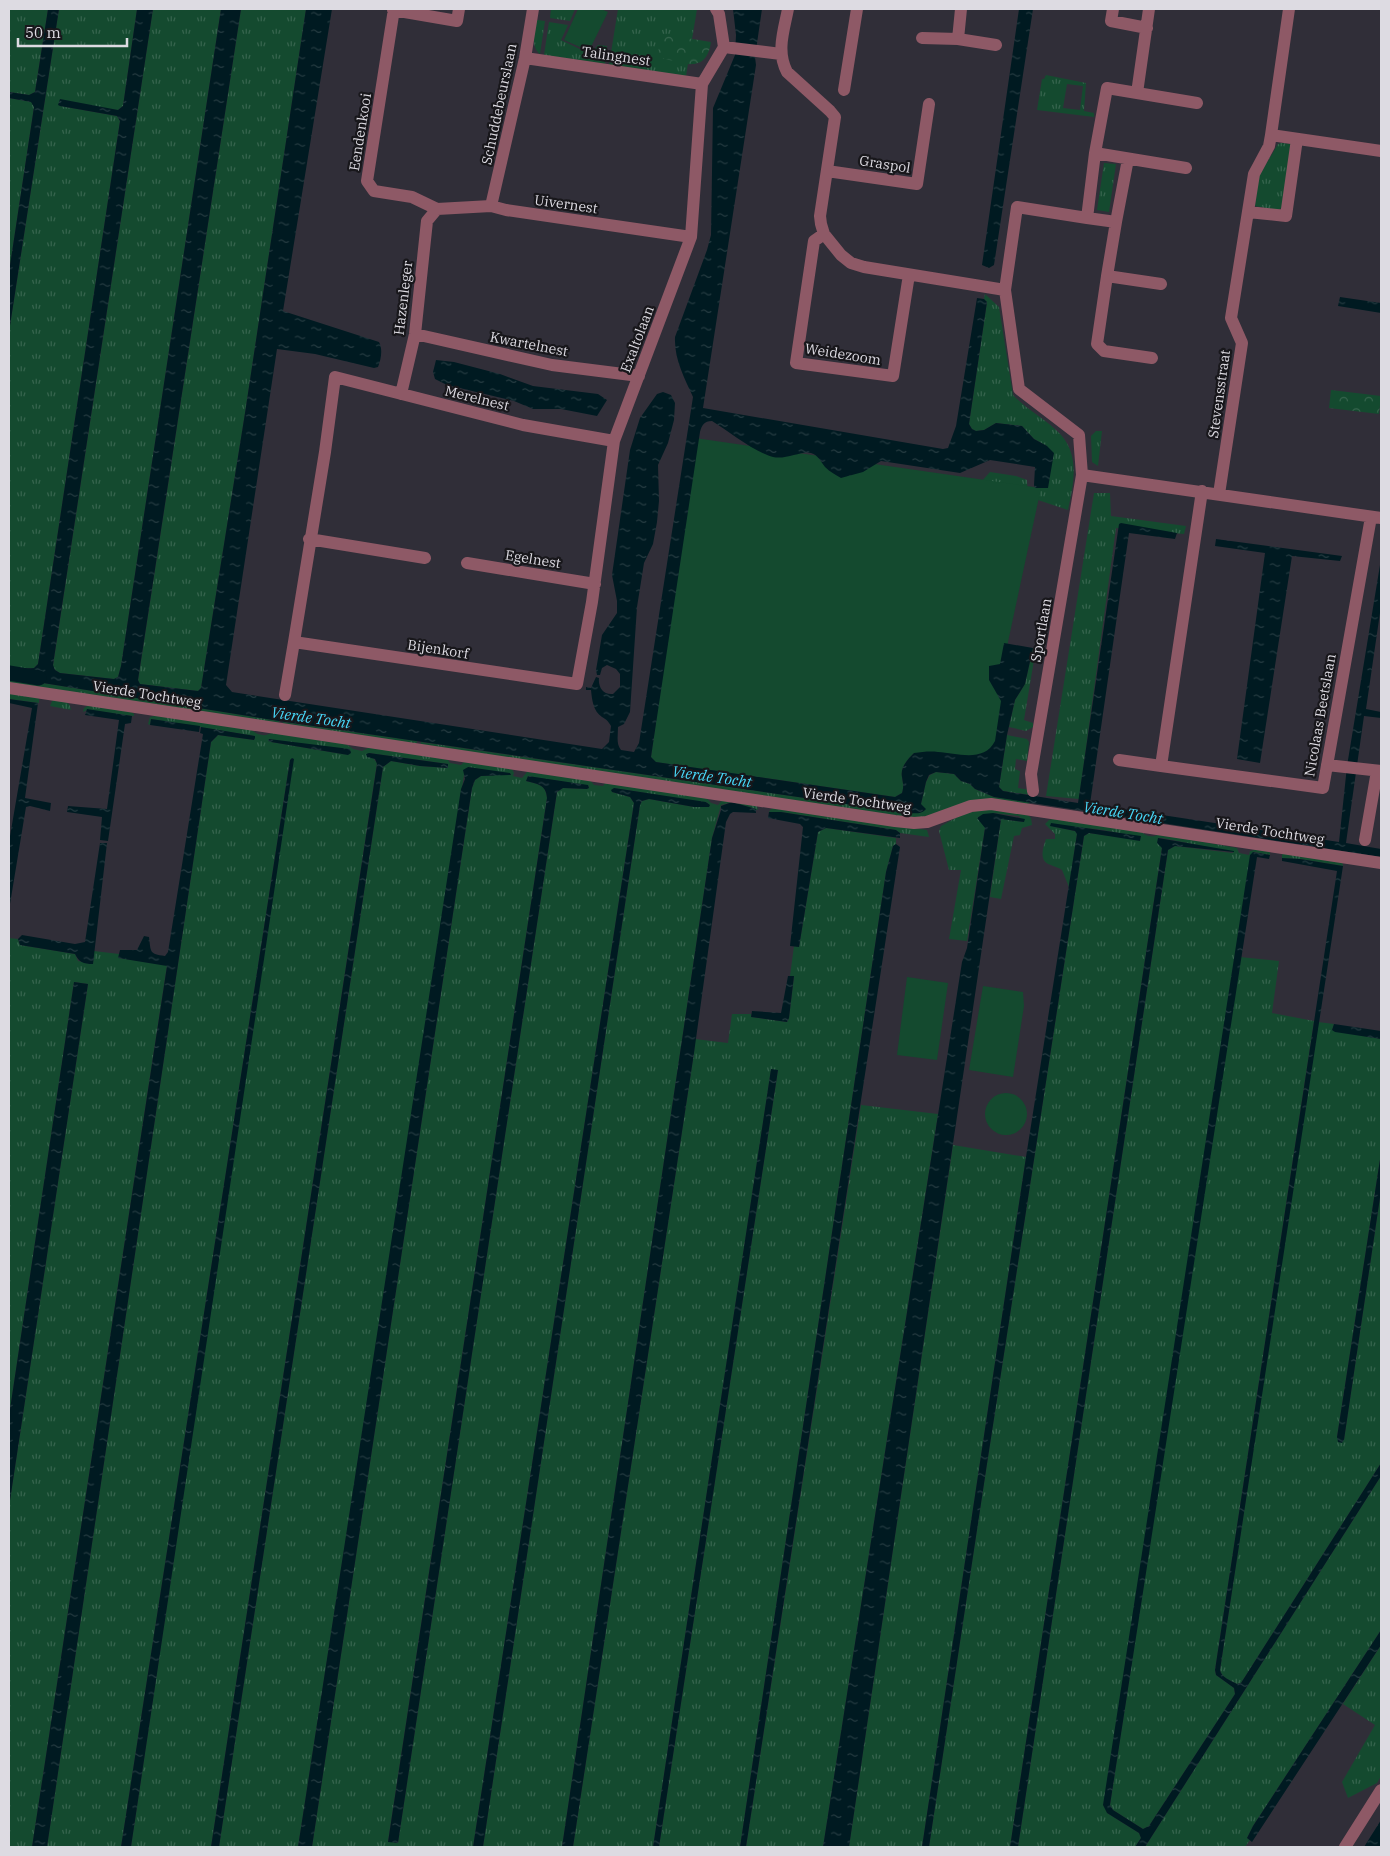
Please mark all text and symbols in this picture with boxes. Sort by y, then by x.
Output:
scale bar [18,15,126,47]
text: 50 m [25,23,61,42]
street label: Schuddebeurslaan [477,42,521,166]
street label: Talingnest [580,42,652,70]
street label: Eendenkooi [345,92,375,172]
street label: Graspol [858,151,912,177]
street label: Uivernest [533,191,599,217]
street label: Hazenleger [389,259,417,336]
street label: Exaltolaan [616,303,658,375]
street label: Kwartelnest [488,328,570,360]
street label: Weidezoom [804,339,882,369]
street label: Stevensstraat [1204,349,1234,439]
street label: Merelnest [443,381,511,415]
street label: Egelnest [504,546,562,572]
street label: Sportlaan [1027,597,1055,663]
street label: Bijenkorf [406,635,471,663]
street label: Nicolaas Beetslaan [1300,652,1340,778]
street label: Vierde Tochtweg [91,677,203,712]
water label: Vierde Tocht [270,703,353,733]
water label: Vierde Tocht [671,762,754,792]
street label: Vierde Tochtweg [801,783,913,817]
water label: Vierde Tocht [1082,797,1165,828]
street label: Vierde Tochtweg [1214,814,1326,849]

